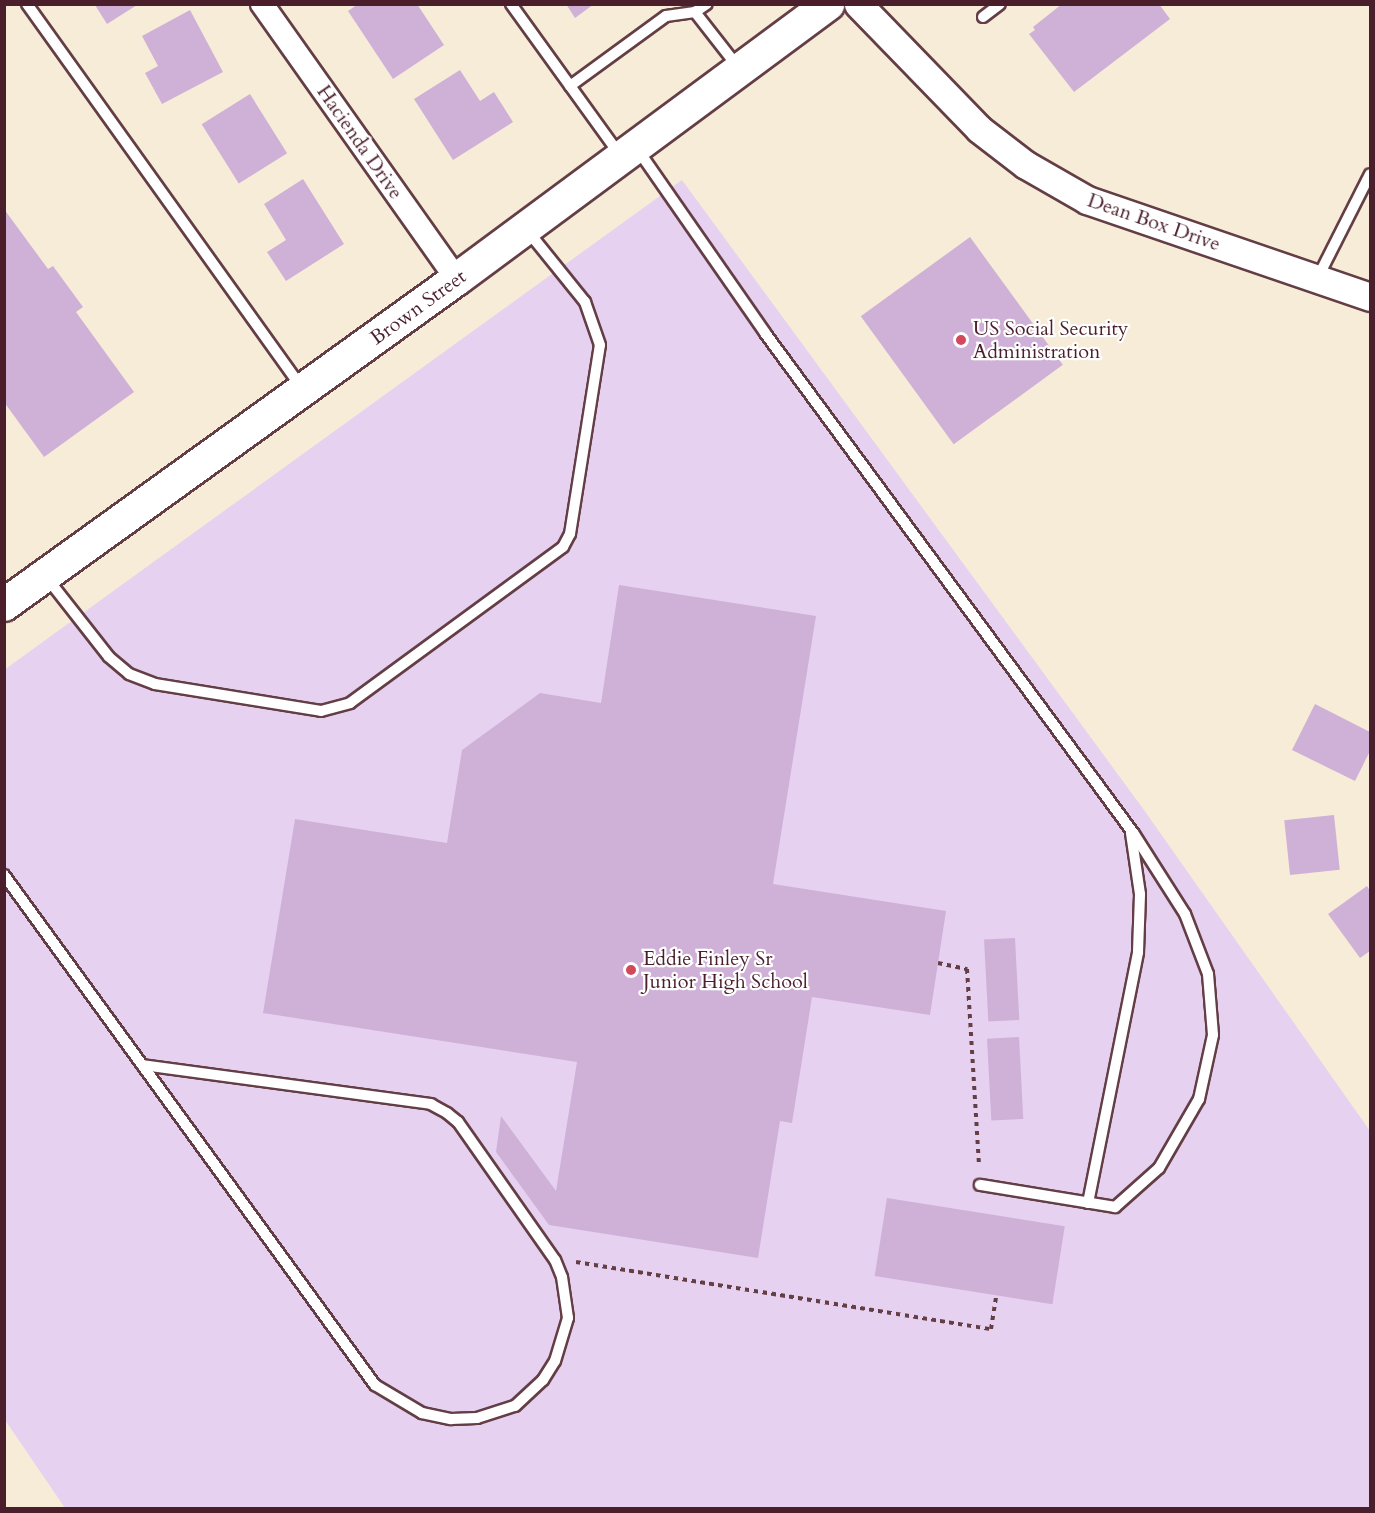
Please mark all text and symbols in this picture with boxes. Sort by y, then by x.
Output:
street label: Hacienda Drive [312,80,408,204]
street label: Dean Box Drive [1084,188,1224,256]
street label: Brown Street [365,264,471,350]
place label: US Social Security Administration [973,316,1128,363]
marker: US Social Security Administration [954,333,968,347]
place label: Eddie Finley Sr Junior High School [643,946,808,993]
marker: Eddie Finley Sr Junior High School [624,963,638,977]

